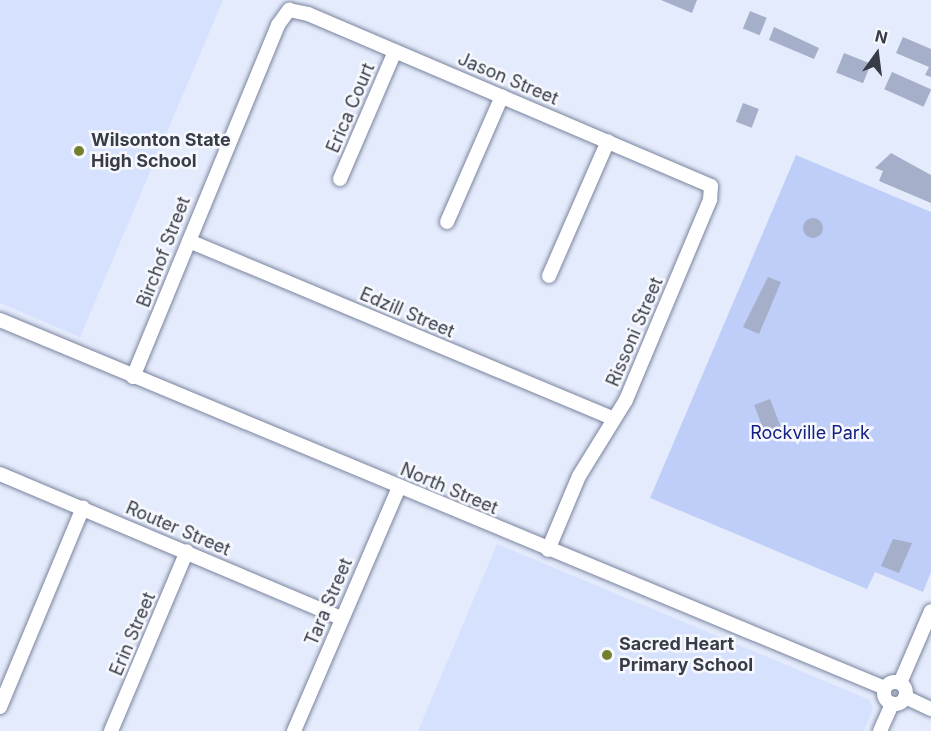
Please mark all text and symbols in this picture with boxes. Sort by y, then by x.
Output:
north arrow [847,24,907,84]
text: N [873,25,890,48]
street label: Jason Street [454,48,562,110]
street label: Erica Court [322,60,380,156]
place label: Wilsonton State High School [91,130,231,172]
marker: Wilsonton State High School [72,144,86,158]
street label: Birchof Street [133,194,195,310]
street label: Rissoni Street [602,274,668,390]
street label: Edzill Street [356,283,458,343]
park label: Rockville Park [750,422,870,444]
street label: North Street [397,459,501,519]
street label: Router Street [122,497,234,561]
street label: Tara Street [301,555,357,649]
street label: Erin Street [106,589,160,679]
place label: Sacred Heart Primary School [619,634,753,676]
marker: Sacred Heart Primary School [600,648,614,662]

